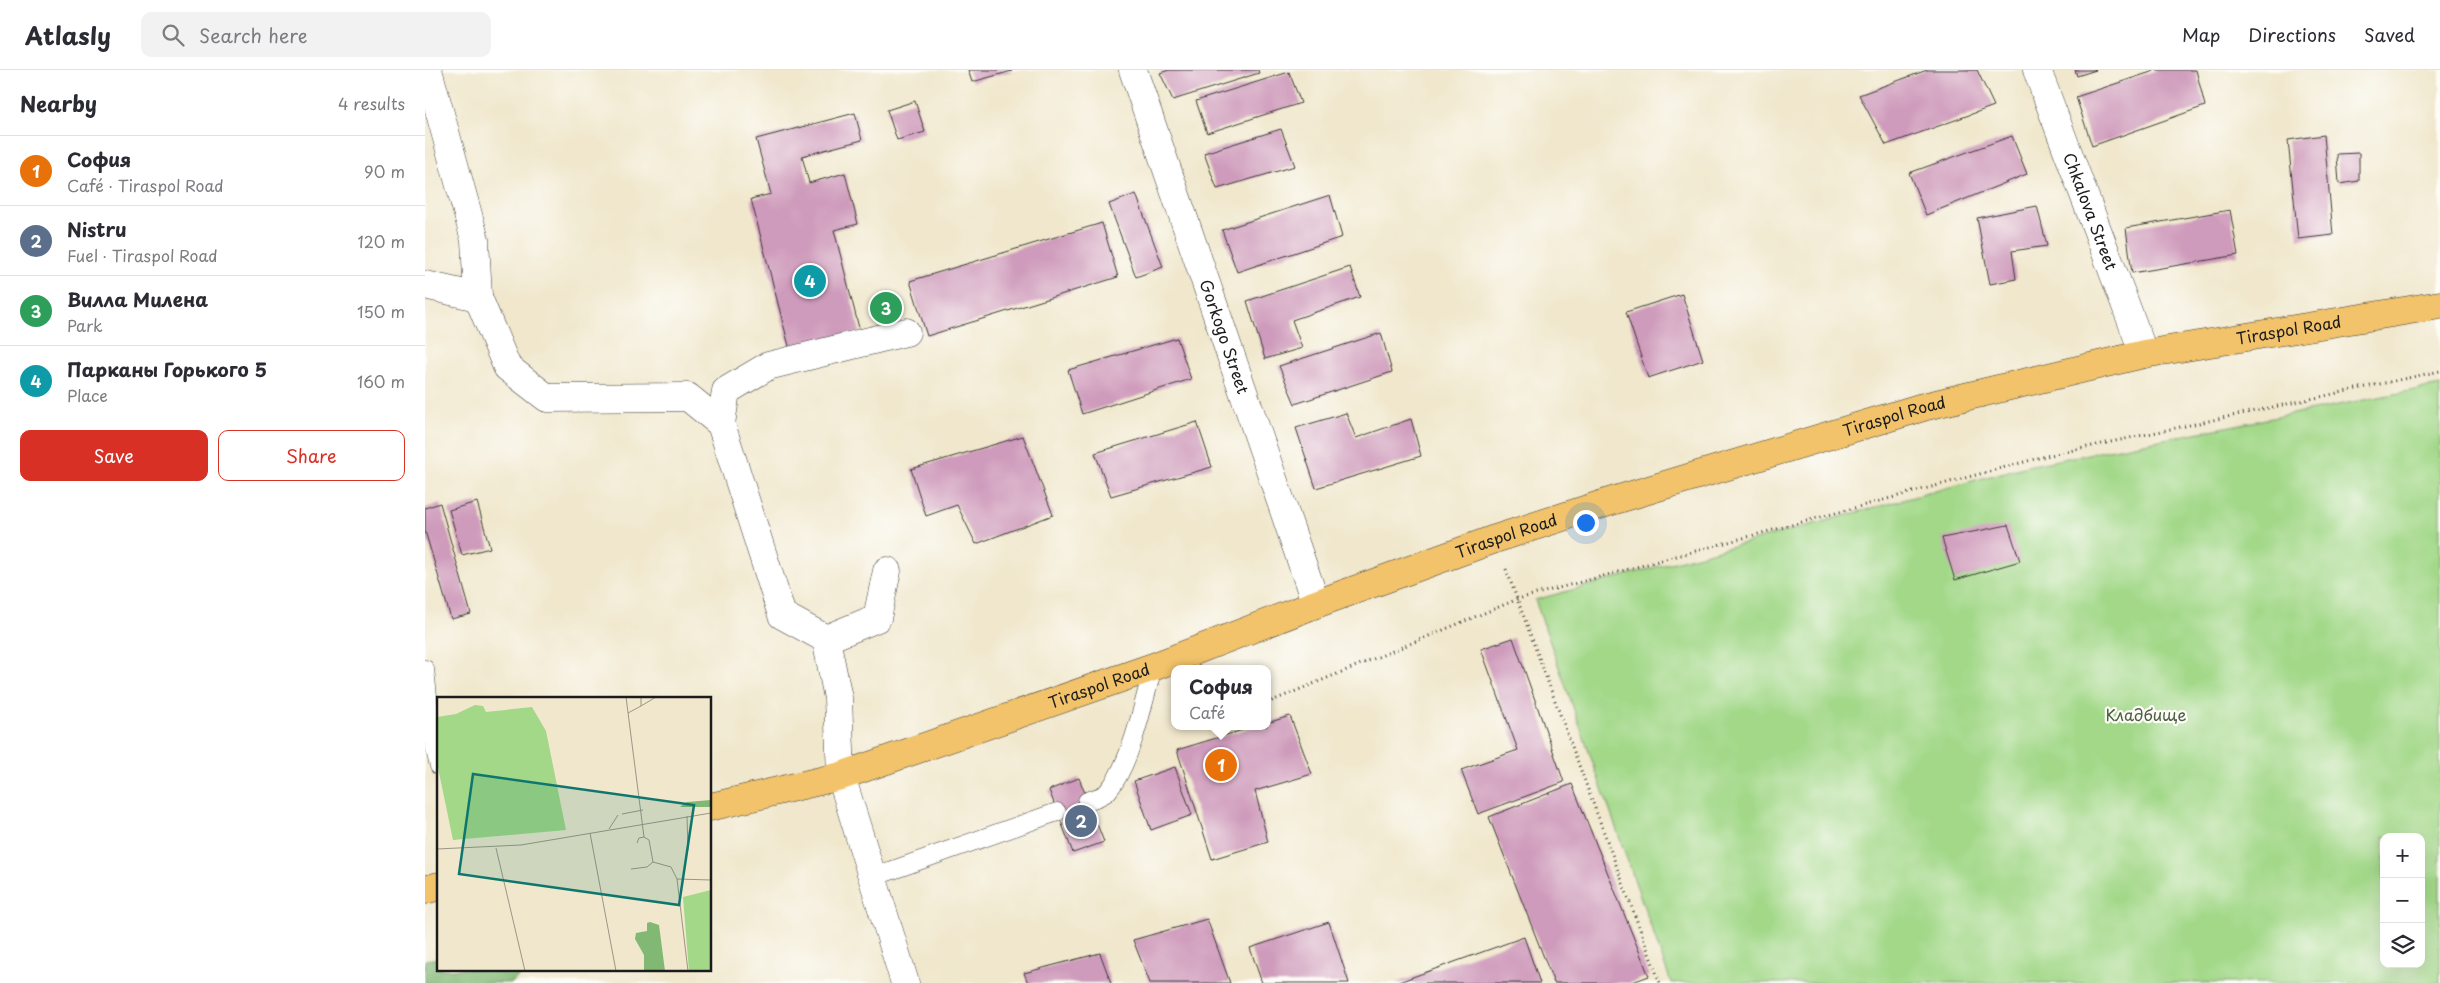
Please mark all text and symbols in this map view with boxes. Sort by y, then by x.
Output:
search box [141,12,491,57]
text: Atlasly [25,17,111,53]
icon: search [159,21,187,49]
text: Search here [199,21,308,49]
text: Map [2182,21,2220,48]
text: Directions [2248,21,2336,48]
text: Saved [2364,21,2415,48]
text: Nearby [20,87,97,119]
text: 4 results [338,91,405,115]
text: София [67,145,131,173]
street label: Chkalova Street [2058,149,2124,274]
text: 1 [32,159,40,183]
text: 90 m [364,159,405,183]
text: Café · Tiraspol Road [67,173,224,197]
text: Nistru [67,215,127,243]
text: 2 [30,229,42,253]
text: 120 m [358,229,405,253]
text: Fuel · Tiraspol Road [67,243,218,267]
pin: 4 [794,262,826,300]
street label: Gorkogo Street [1195,276,1256,397]
text: Вилла Милена [67,285,208,313]
pin: 3 [870,289,902,327]
text: 3 [31,299,41,323]
text: 150 m [357,299,405,323]
street label: Tiraspol Road [2234,309,2343,350]
text: Park [67,313,103,337]
text: Парканы Горького 5 [67,355,267,383]
text: 4 [31,369,41,393]
text: 160 m [357,369,405,393]
text: Place [67,383,108,407]
street label: Tiraspol Road [1840,389,1948,442]
button: Save [20,430,208,481]
button: Share [218,430,405,481]
street label: Tiraspol Road [1452,507,1560,563]
your location [1573,510,1599,536]
street label: Tiraspol Road [1045,656,1153,714]
popup [1171,665,1271,730]
text: София [1189,672,1253,700]
inset map [437,697,711,970]
text: Café [1189,700,1225,724]
park label: Кладбище [2106,702,2186,726]
pin: 1 [1205,746,1237,784]
pin: 2 [1065,802,1097,840]
map controls [2380,833,2425,968]
button: + [2380,833,2425,878]
button: − [2380,878,2425,923]
button: layers [2380,923,2425,968]

